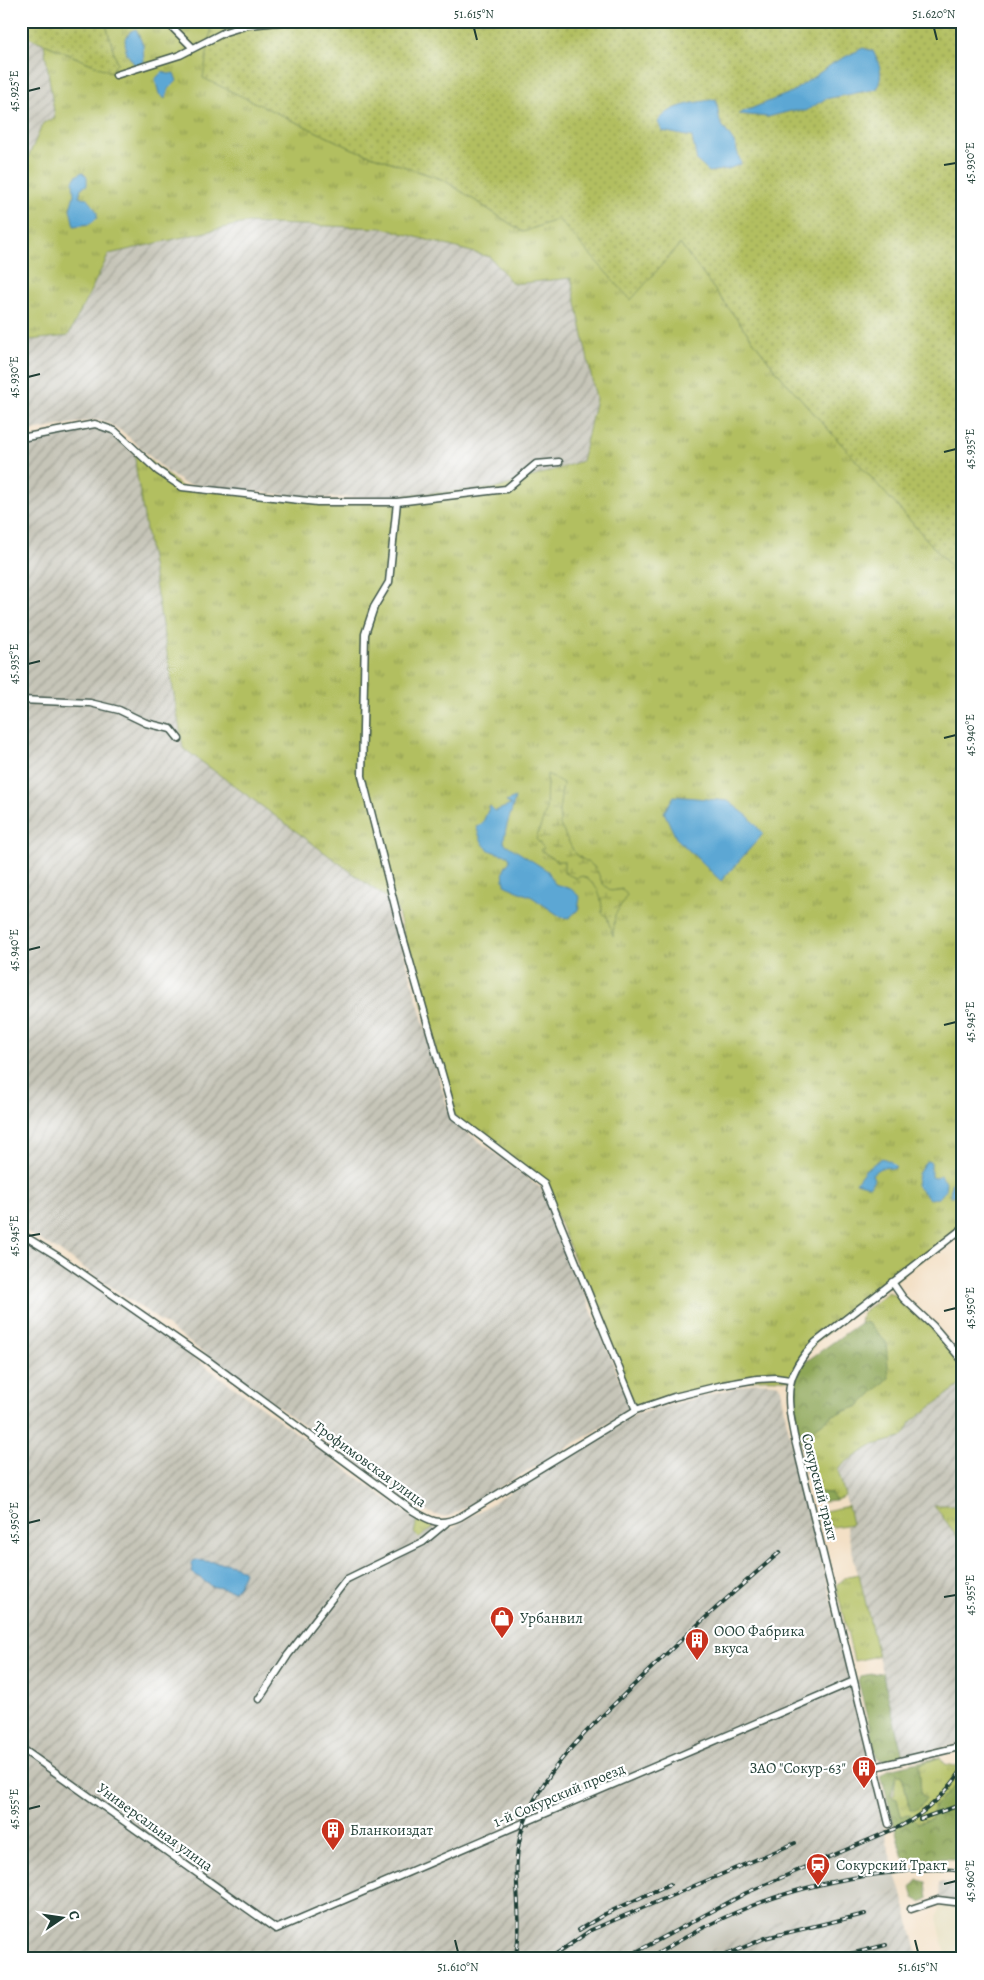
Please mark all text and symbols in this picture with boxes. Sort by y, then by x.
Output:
text: 51.615°N [454,6,494,22]
text: 51.620°N [913,6,956,22]
text: 45.925°E [6,70,22,112]
text: 45.930°E [962,142,978,184]
text: 45.930°E [6,356,22,398]
text: 45.935°E [962,429,978,469]
text: 45.935°E [6,644,22,684]
text: 45.940°E [962,714,978,756]
text: 45.940°E [6,929,22,971]
text: 45.945°E [962,1001,978,1043]
text: 45.945°E [6,1215,22,1257]
text: 45.950°E [962,1287,978,1329]
street label: Трофимовская улица [309,1416,431,1512]
street label: Сокурский тракт [797,1431,843,1543]
text: 45.950°E [6,1502,22,1544]
text: 45.955°E [962,1575,978,1615]
shop icon: Урбанвил [489,1605,515,1639]
place label: Урбанвил [520,1608,583,1628]
place label: ООО Фабрика вкуса [714,1621,805,1658]
building icon: ООО Фабрика вкуса [684,1627,710,1661]
building icon: ЗАО "Сокур-63" [851,1755,877,1789]
street label: 1-й Сокурский проезд [490,1758,628,1832]
place label: ЗАО "Сокур-63" [749,1758,846,1778]
street label: Универсальная улица [93,1778,217,1876]
text: 45.955°E [6,1789,22,1829]
building icon: Бланкоиздат [320,1817,346,1851]
place label: Бланкоиздат [350,1820,434,1840]
station icon: Сокурский Тракт [805,1852,831,1886]
place label: Сокурский Тракт [836,1855,947,1875]
text: 45.960°E [962,1860,978,1902]
north arrow [38,1892,88,1942]
text: С [64,1909,84,1922]
text: 51.610°N [437,1959,479,1975]
text: 51.615°N [898,1959,938,1975]

